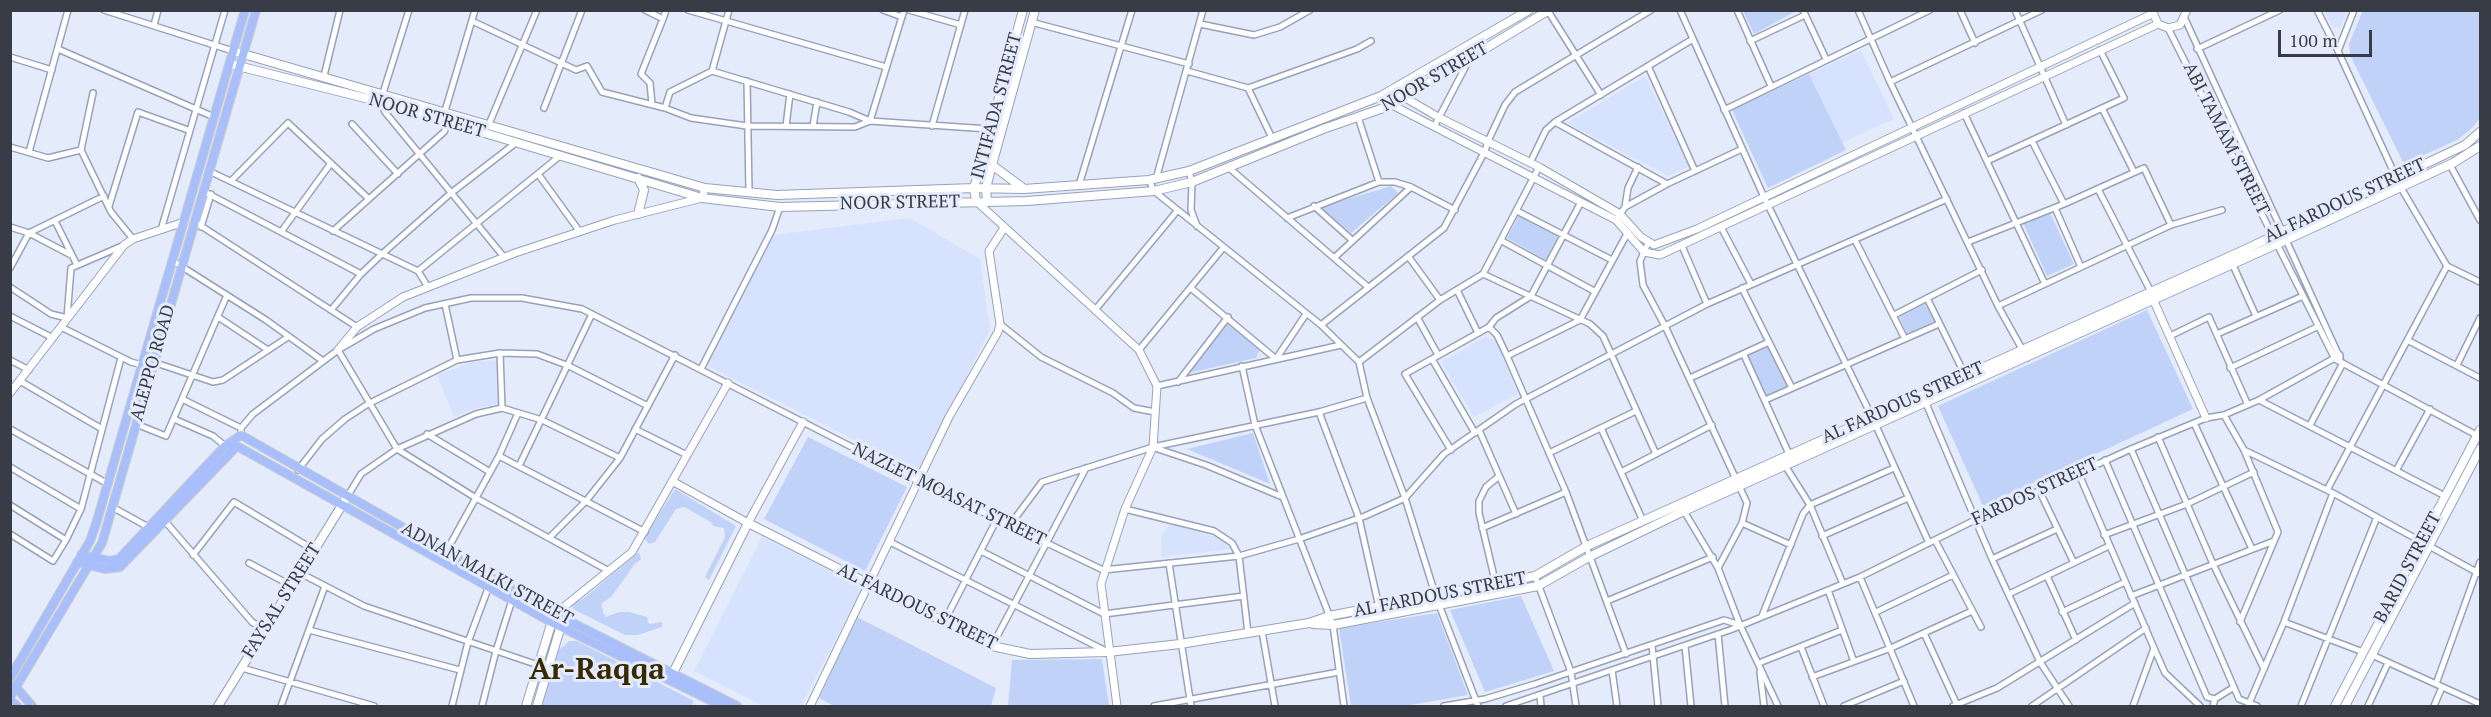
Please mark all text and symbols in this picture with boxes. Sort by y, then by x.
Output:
scale bar [2281,18,2376,56]
text: 100 m [2289,28,2338,52]
street label: INTIFADA STREET [967,31,1027,181]
street label: NOOR STREET [1378,38,1492,116]
street label: ABI TAMAM STREET [2178,59,2274,219]
street label: NOOR STREET [366,89,488,143]
street label: AL FARDOUS STREET [2261,154,2429,248]
street label: NOOR STREET [840,191,960,215]
street label: ALEPPO ROAD [126,302,180,424]
street label: AL FARDOUS STREET [1819,357,1987,449]
street label: NAZLET MOASAT STREET [849,439,1049,551]
street label: FARDOS STREET [1969,453,2101,531]
street label: BARID STREET [2370,509,2446,627]
street label: ADNAN MALKI STREET [398,518,576,630]
street label: FAYSAL STREET [238,540,326,662]
street label: AL FARDOUS STREET [833,559,1001,655]
street label: AL FARDOUS STREET [1352,568,1528,622]
district label: Ar-Raqqa [529,652,665,688]

